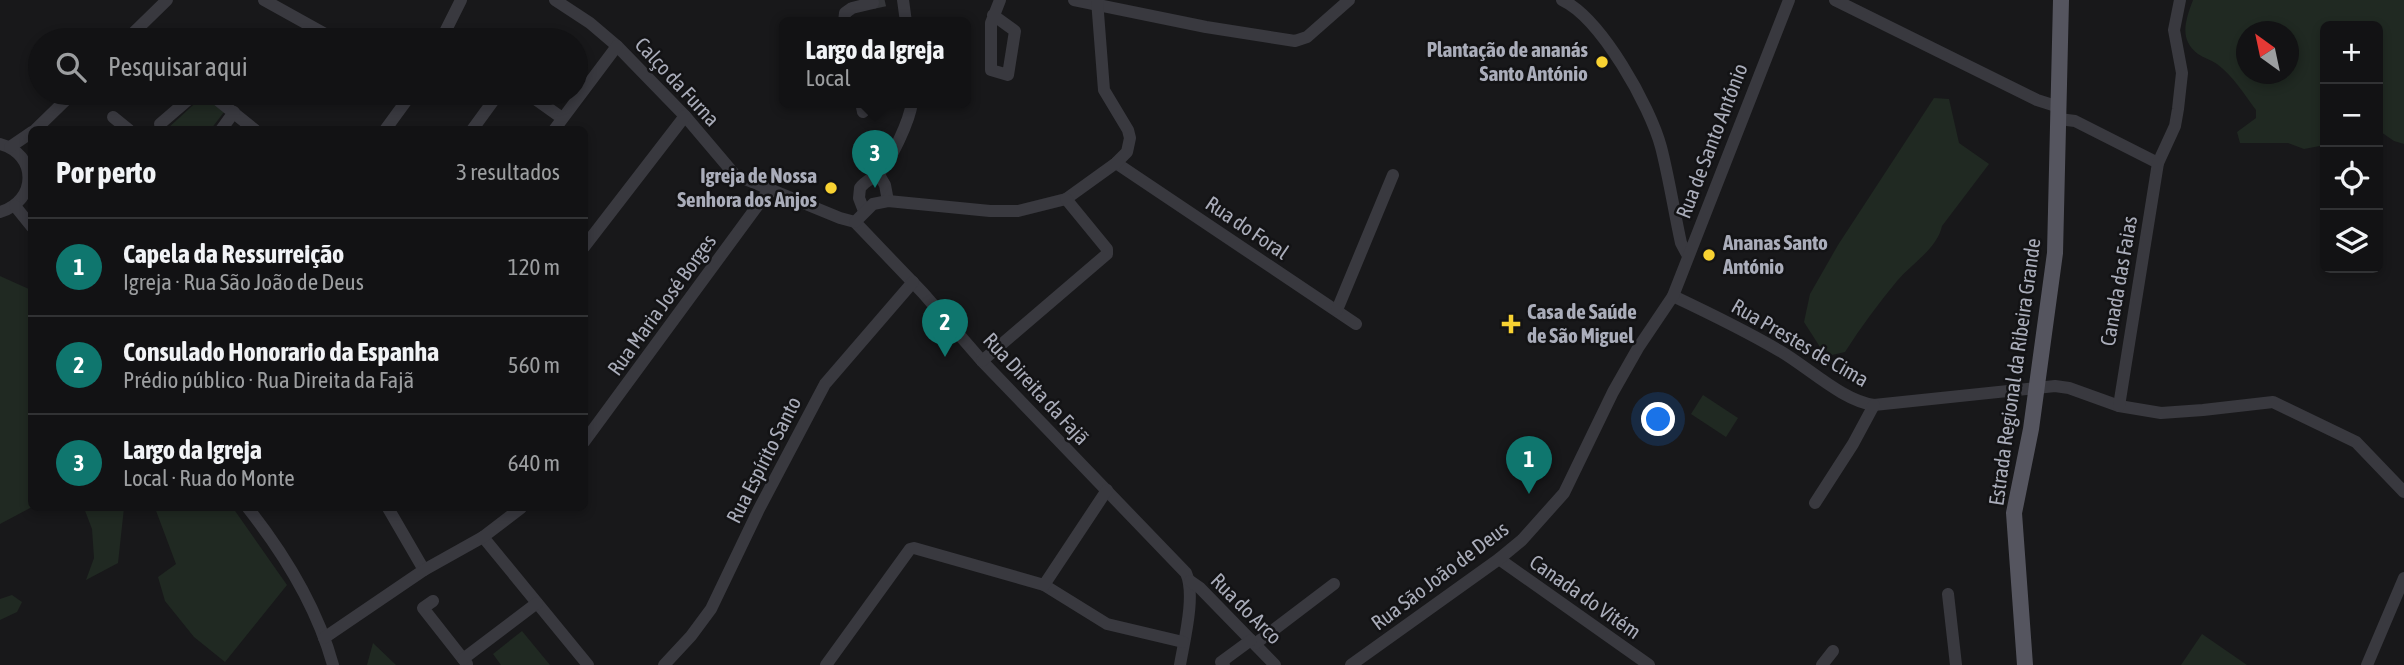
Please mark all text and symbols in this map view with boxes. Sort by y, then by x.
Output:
popup [779,17,971,108]
north arrow [2236,21,2299,84]
map controls [2320,21,2383,273]
button: + [2320,21,2383,84]
search box [28,28,588,105]
street label: Calço da Furna [631,32,725,131]
text: Largo da Igreja [806,35,944,65]
place label: Plantação de ananás Santo António [1427,37,1589,85]
icon: search [52,48,90,86]
text: Pesquisar aqui [108,52,248,82]
marker: Plantação de ananás Santo António [1594,54,1610,70]
street label: Rua de Santo António [1670,60,1752,222]
text: Local [806,65,851,91]
button: − [2320,84,2383,147]
pin: 3 [852,130,898,188]
button: locate [2320,147,2383,210]
text: Por perto [56,155,156,189]
text: 3 resultados [456,159,560,185]
place label: Igreja de Nossa Senhora dos Anjos [677,163,818,211]
marker: Igreja de Nossa Senhora dos Anjos [823,180,839,196]
street label: Rua do Foral [1201,191,1294,264]
button: layers [2320,210,2383,273]
street label: Canada das Faias [2095,214,2141,348]
street label: Rua Maria José Borges [602,229,720,379]
place label: Ananas Santo António [1722,230,1828,278]
street label: Estrada Regional da Ribeira Grande [1983,237,2045,507]
text: Capela da Ressurreição [123,239,344,269]
marker: Ananas Santo António [1701,247,1717,263]
text: 1 [74,254,84,280]
text: 120 m [508,254,560,280]
text: Igreja · Rua São João de Deus [123,269,364,295]
street label: Rua Prestes de Cima [1728,293,1873,391]
pin: 2 [922,299,968,357]
place label: Casa de Saúde de São Miguel [1527,299,1637,347]
marker: Casa de Saúde de São Miguel [1501,314,1521,334]
street label: Rua Direita da Fajã [979,327,1095,449]
text: Consulado Honorario da Espanha [123,337,439,367]
text: 2 [74,352,84,378]
text: 560 m [508,352,560,378]
text: Prédio público · Rua Direita da Fajã [123,367,414,393]
street label: Rua Espírito Santo [721,392,805,527]
your location [1641,402,1675,436]
text: Largo da Igreja [123,435,262,465]
pin: 1 [1506,436,1552,494]
text: 3 [74,450,84,476]
text: 640 m [508,450,560,476]
text: Local · Rua do Monte [123,465,295,491]
street label: Rua São João de Deus [1366,516,1512,634]
street label: Canada do Vitém [1525,549,1646,643]
street label: Rua do Arco [1206,568,1287,649]

